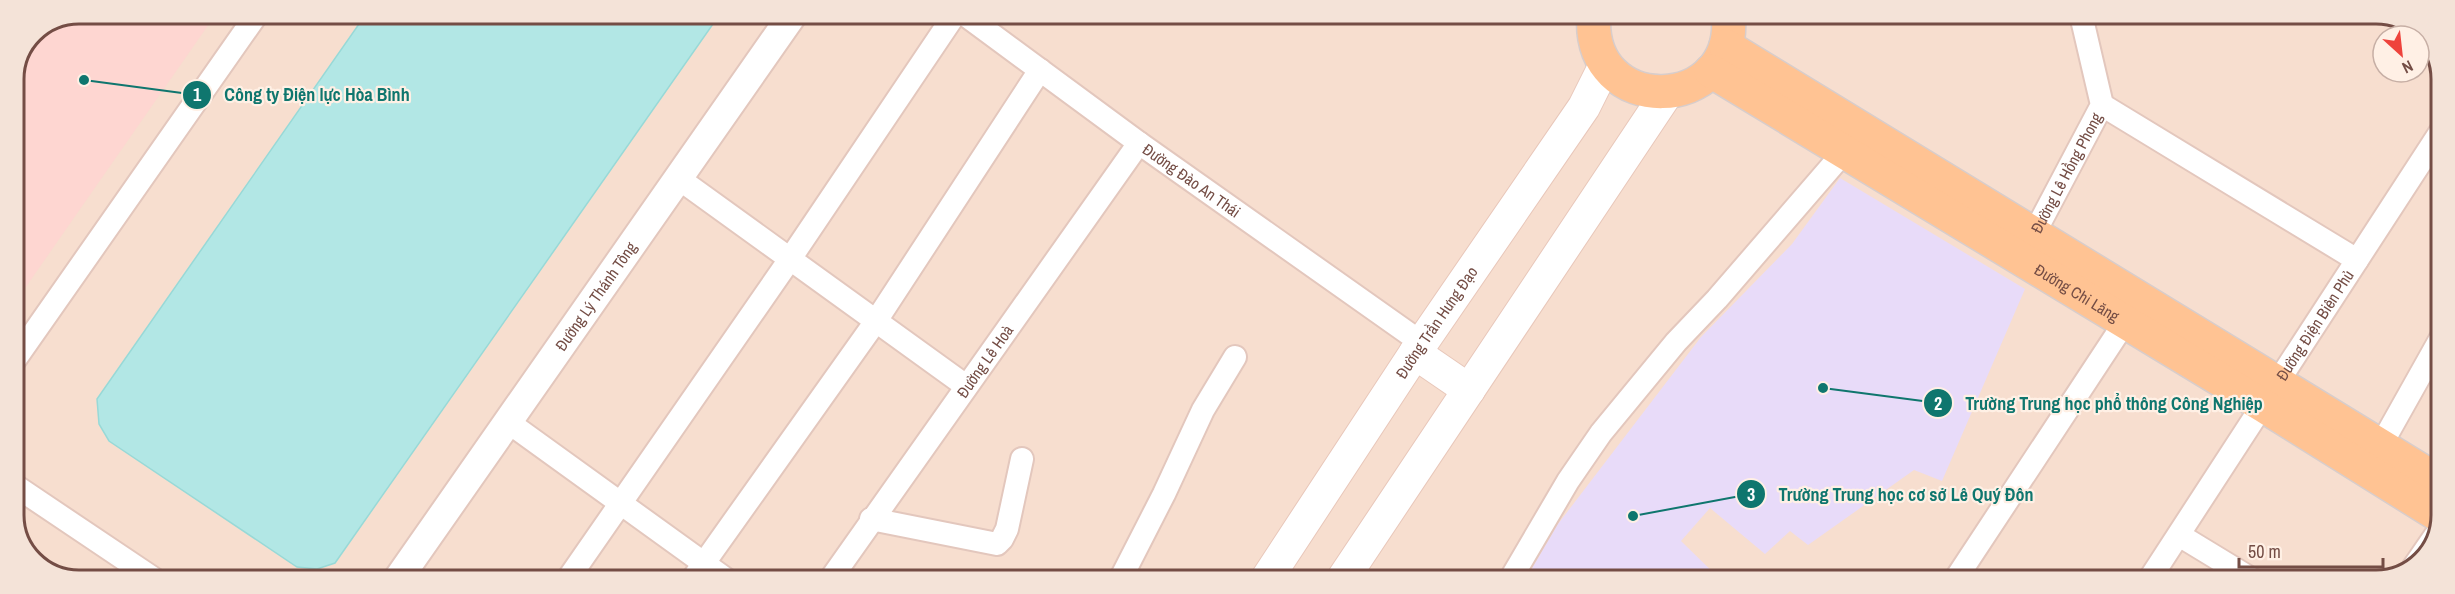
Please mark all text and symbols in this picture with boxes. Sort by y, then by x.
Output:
north arrow [2371,24,2431,84]
text: N [2399,55,2417,79]
callout: Công ty Điện lực Hòa Bình [182,77,422,113]
text: 1 [193,82,202,107]
text: Công ty Điện lực Hòa Bình [224,82,410,107]
street label: Đường Lê Hồng Phong [2025,108,2107,237]
street label: Đường Đào An Thái [1138,138,1245,222]
street label: Đường Lý Thánh Tông [550,237,642,355]
street label: Đường Chi Lăng [2030,259,2124,327]
street label: Đường Trần Hưng Đạo [1390,262,1482,383]
street label: Đường Điện Biên Phủ [2271,266,2359,385]
street label: Đường Lê Hoà [951,320,1019,402]
callout: Trường Trung học phổ thông Công Nghiệp [1923,385,2275,421]
text: 2 [1934,391,1942,416]
text: Trường Trung học phổ thông Công Nghiệp [1965,391,2263,416]
callout: Trường Trung học cơ sở Lê Quý Đôn [1736,476,2045,512]
text: 3 [1747,482,1755,507]
text: Trường Trung học cơ sở Lê Quý Đôn [1778,482,2034,507]
scale bar [2239,531,2383,569]
text: 50 m [2248,539,2281,564]

